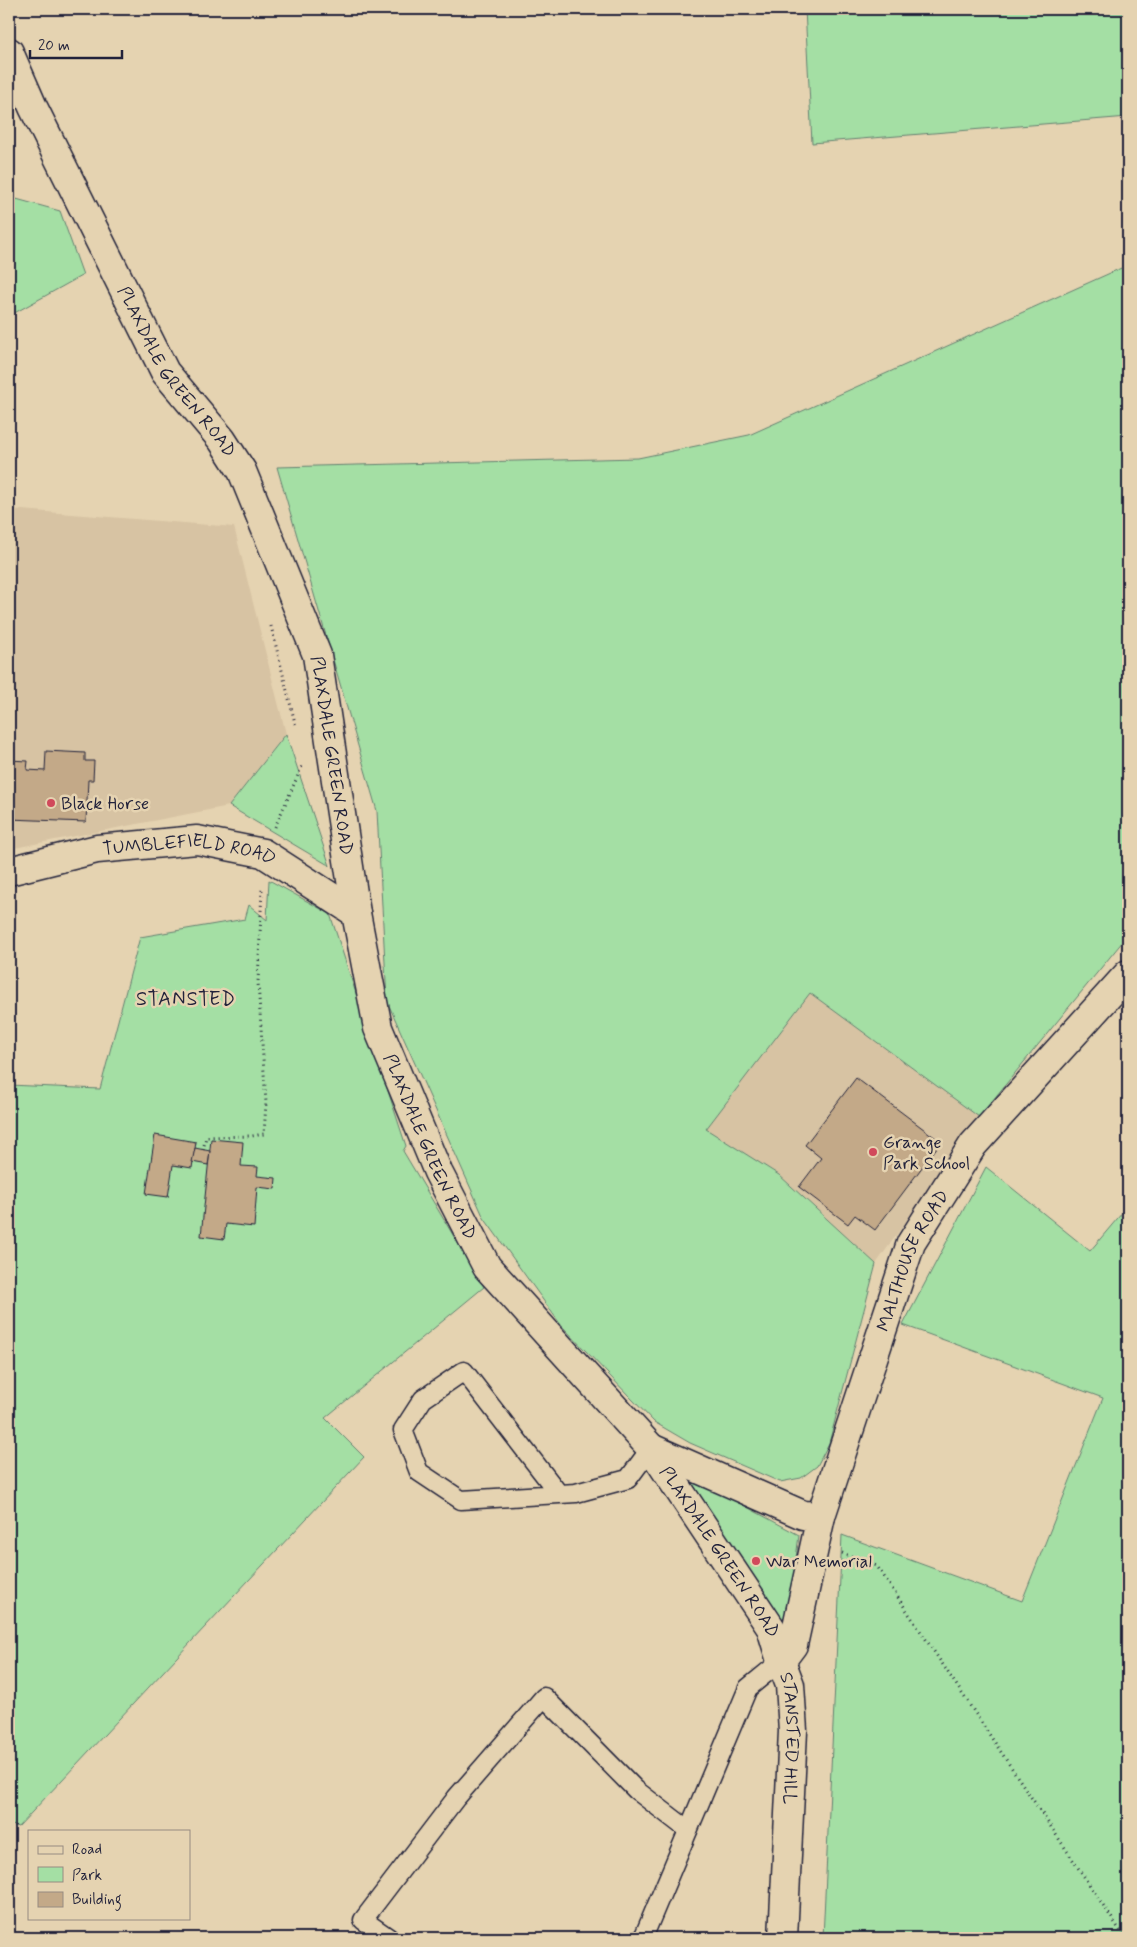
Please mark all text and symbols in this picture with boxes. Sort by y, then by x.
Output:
scale bar [30,28,122,60]
text: 20 m [38,36,70,56]
street label: PLAXDALE GREEN ROAD [111,282,241,462]
street label: PLAXDALE GREEN ROAD [304,654,358,857]
place label: Black Horse [61,792,149,816]
marker: Black Horse [45,797,57,809]
street label: TUMBLEFIELD ROAD [101,828,280,871]
district label: STANSTED [136,986,236,1013]
street label: PLAXDALE GREEN ROAD [377,1051,482,1244]
place label: Grange Park School [883,1131,970,1176]
marker: Grange Park School [867,1146,879,1158]
street label: MALTHOUSE ROAD [872,1185,955,1335]
street label: PLAXDALE GREEN ROAD [653,1462,784,1640]
place label: War Memorial [766,1550,872,1574]
marker: War Memorial [750,1555,762,1567]
street label: STANSTED HILL [773,1669,804,1806]
legend [28,1830,190,1920]
text: Road [72,1840,102,1860]
text: Park [72,1866,102,1886]
text: Building [72,1890,122,1911]

